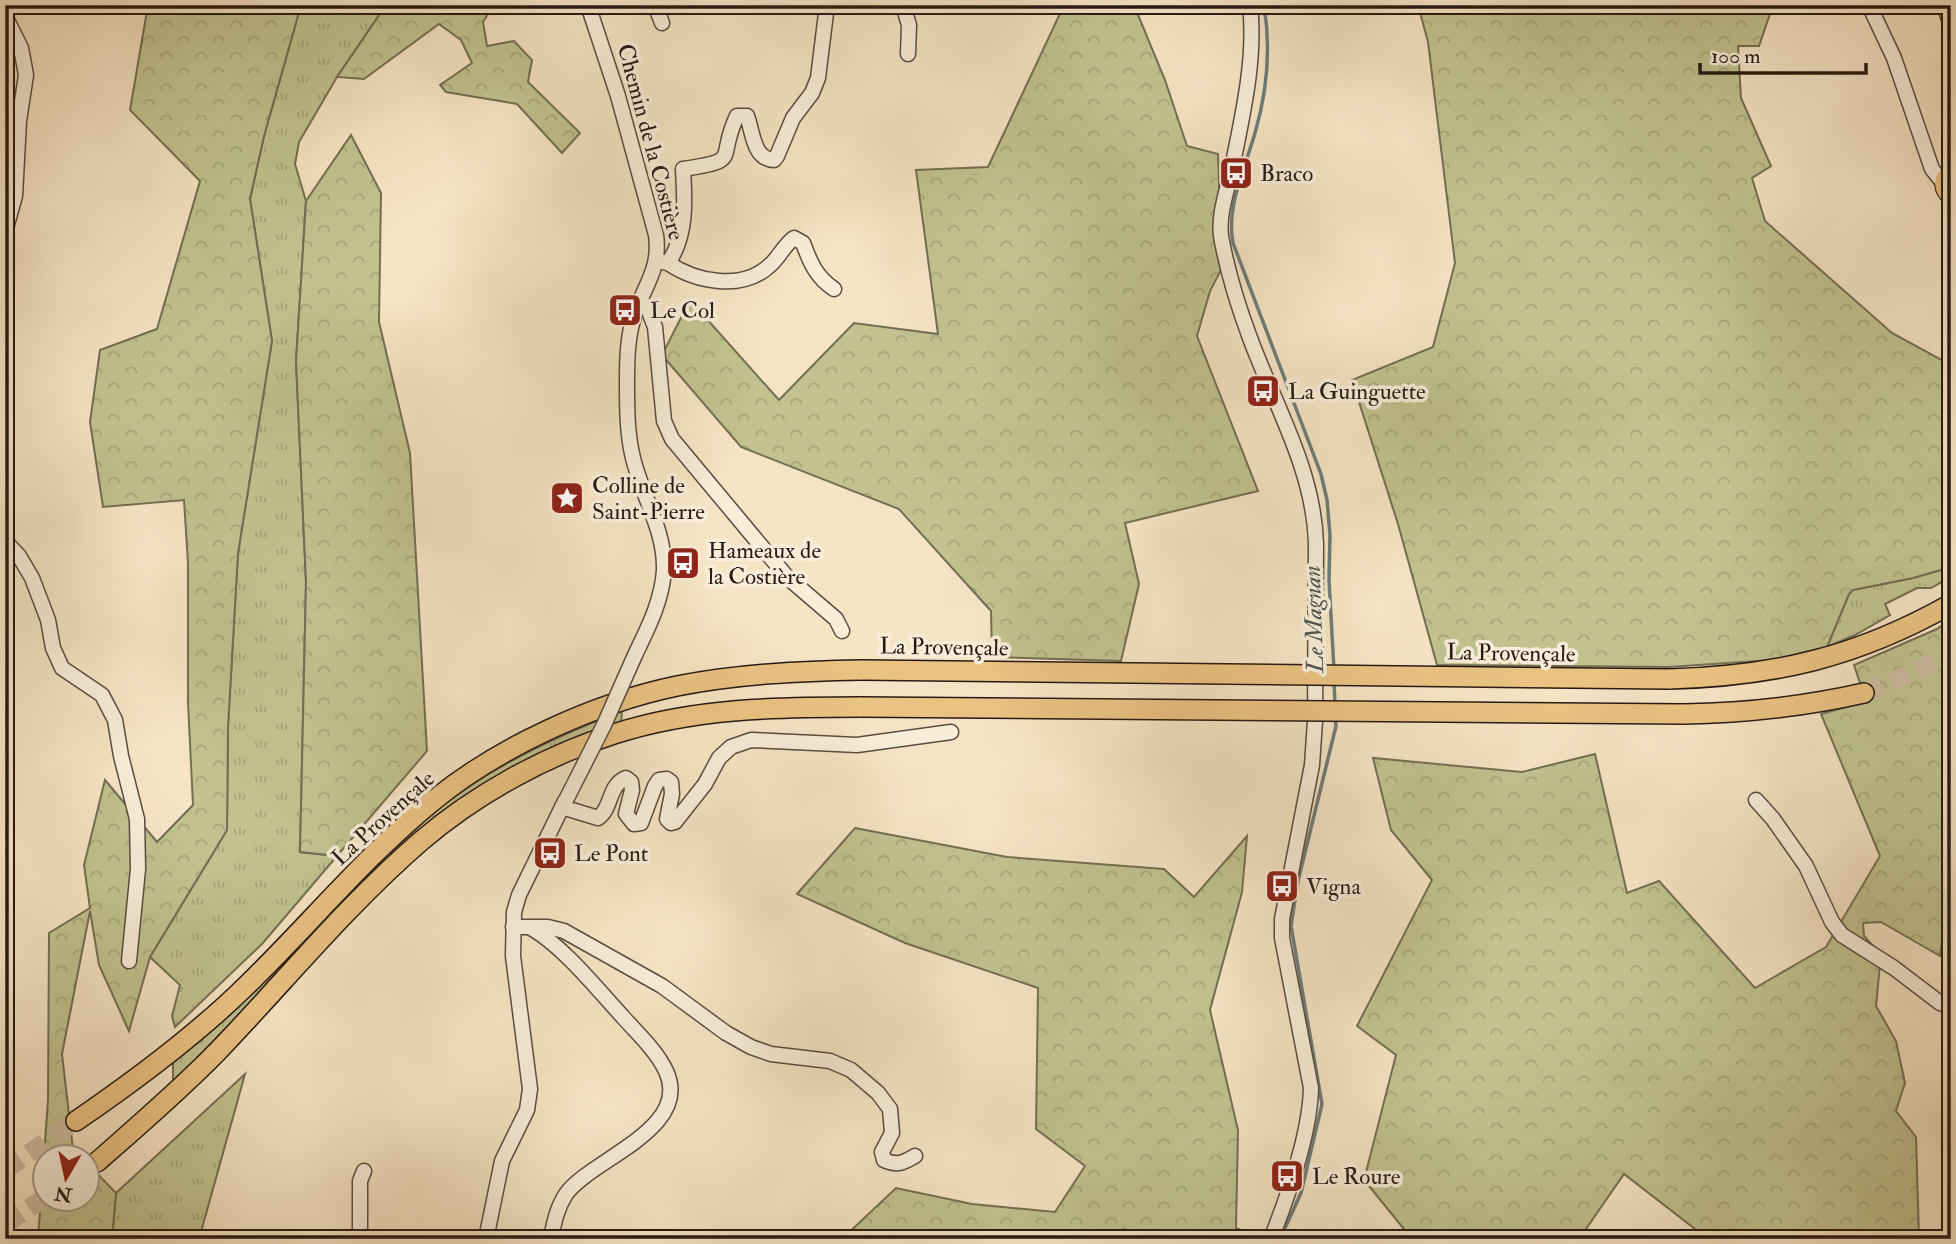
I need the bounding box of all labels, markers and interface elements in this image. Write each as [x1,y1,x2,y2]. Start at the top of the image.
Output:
scale bar [1700,32,1867,76]
street label: Chemin de la Costière [611,41,691,244]
text: 100 m [1711,43,1761,70]
bus stop icon: Braco [1217,154,1255,192]
place label: Braco [1260,159,1313,188]
bus stop icon: Le Col [606,291,644,329]
place label: Le Col [650,296,715,325]
bus stop icon: La Guinguette [1244,372,1282,410]
place label: La Guinguette [1288,377,1426,406]
place label: Colline de Saint-Pierre [592,471,705,526]
place icon: Colline de Saint-Pierre [548,479,586,517]
place label: Hameaux de la Costière [708,536,821,591]
bus stop icon: Hameaux de la Costière [664,544,702,582]
water label: Le Magnan [1297,565,1331,674]
street label: La Provençale [879,631,1009,663]
street label: La Provençale [1446,637,1576,669]
street label: La Provençale [325,764,441,872]
bus stop icon: Le Pont [531,834,569,872]
place label: Le Pont [574,839,648,868]
bus stop icon: Vigna [1263,867,1301,905]
place label: Vigna [1306,872,1361,901]
north arrow [32,1142,102,1212]
bus stop icon: Le Roure [1268,1157,1306,1195]
place label: Le Roure [1312,1162,1401,1191]
text: N [52,1180,75,1207]

